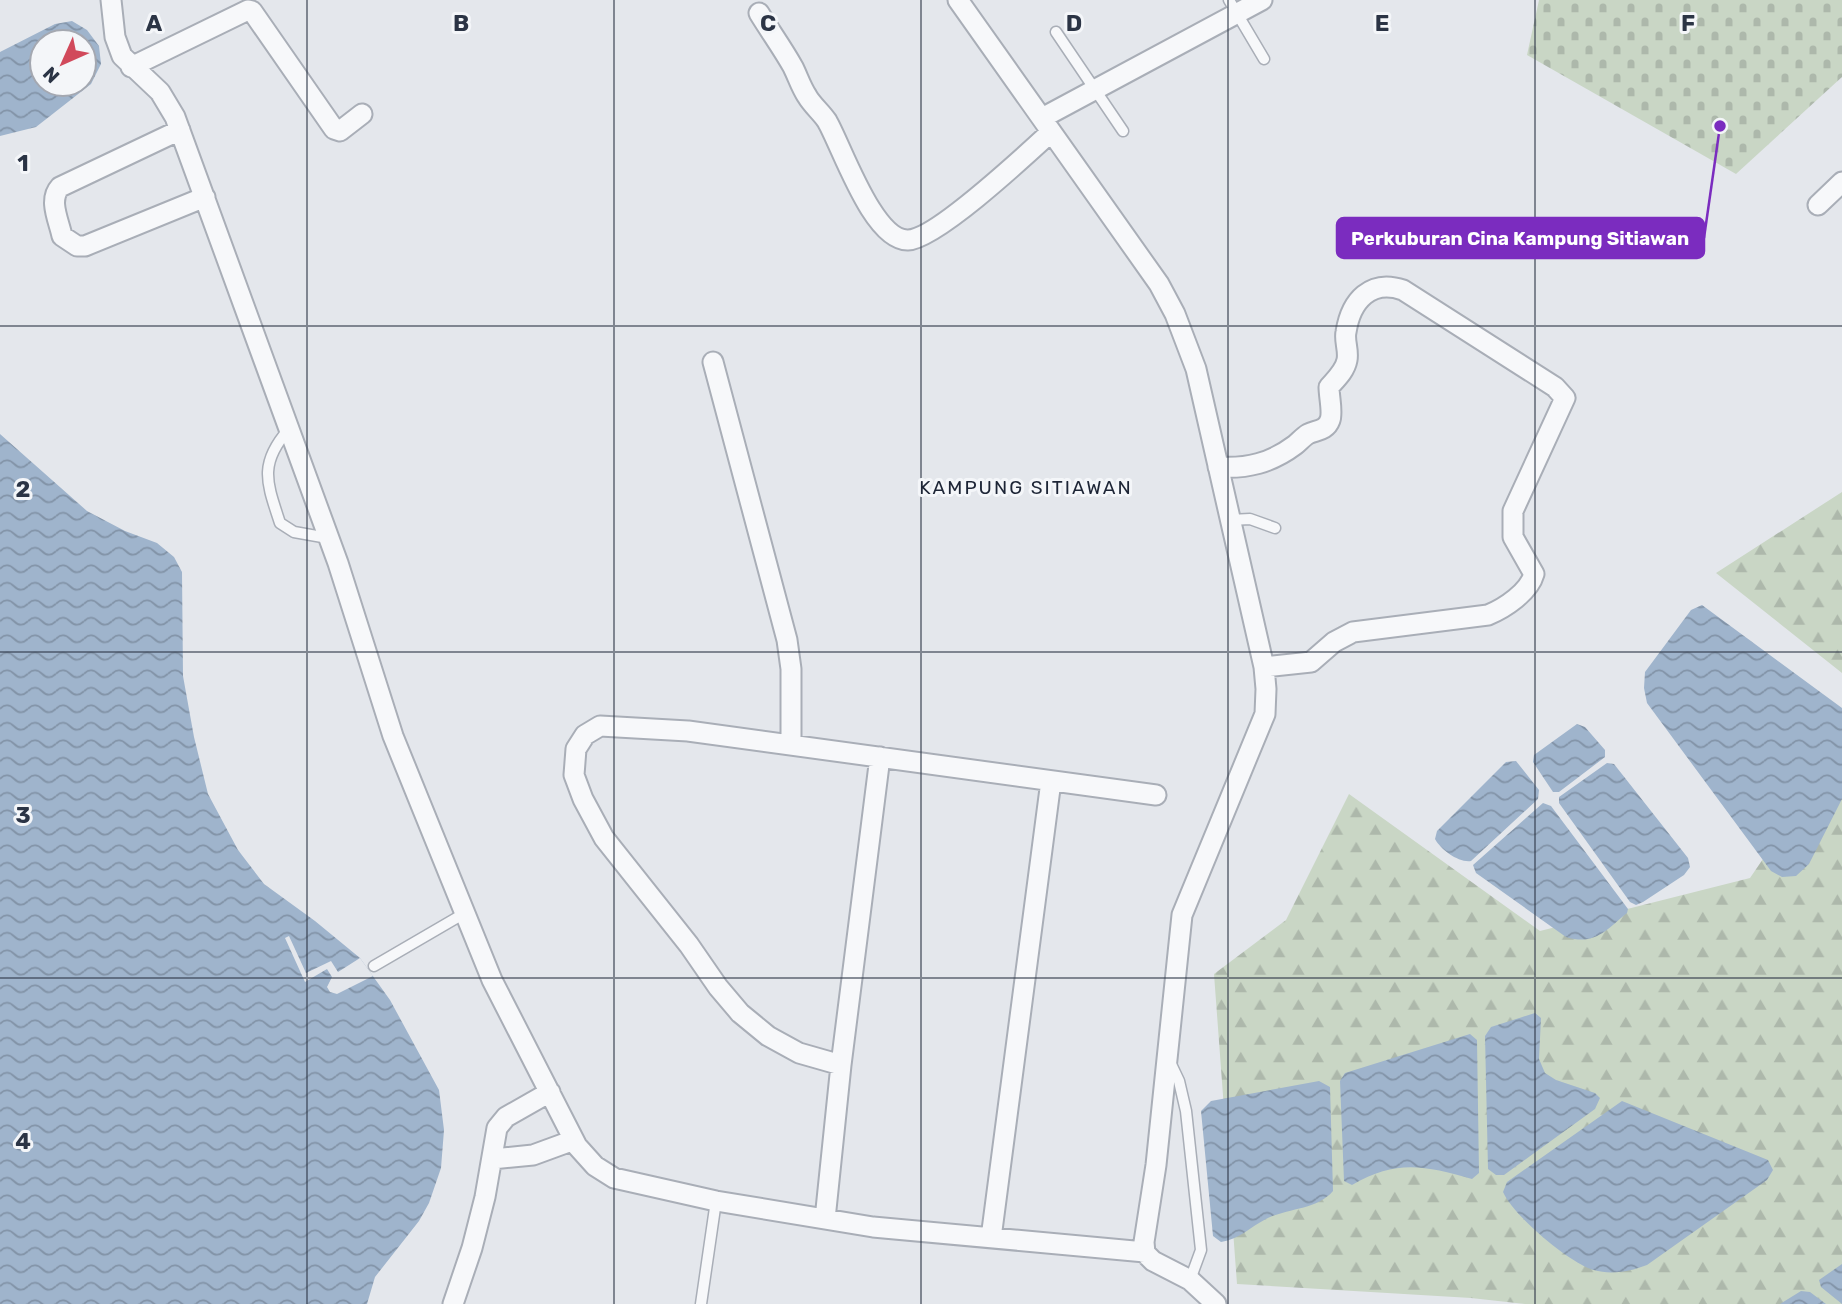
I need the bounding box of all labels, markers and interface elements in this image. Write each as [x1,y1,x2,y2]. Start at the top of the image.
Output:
text: A [146,9,163,37]
text: B [453,9,469,37]
text: C [760,9,776,37]
text: D [1066,9,1082,37]
text: E [1375,9,1389,37]
text: F [1681,9,1695,37]
north arrow [28,28,98,98]
text: N [38,62,64,88]
text: 1 [17,149,29,177]
callout: Perkuburan Cina Kampung Sitiawan [1337,218,1704,258]
text: Perkuburan Cina Kampung Sitiawan [1351,227,1689,250]
text: 2 [16,475,30,503]
district label: KAMPUNG SITIAWAN [919,476,1133,499]
text: 3 [15,801,31,829]
text: 4 [15,1127,31,1155]

